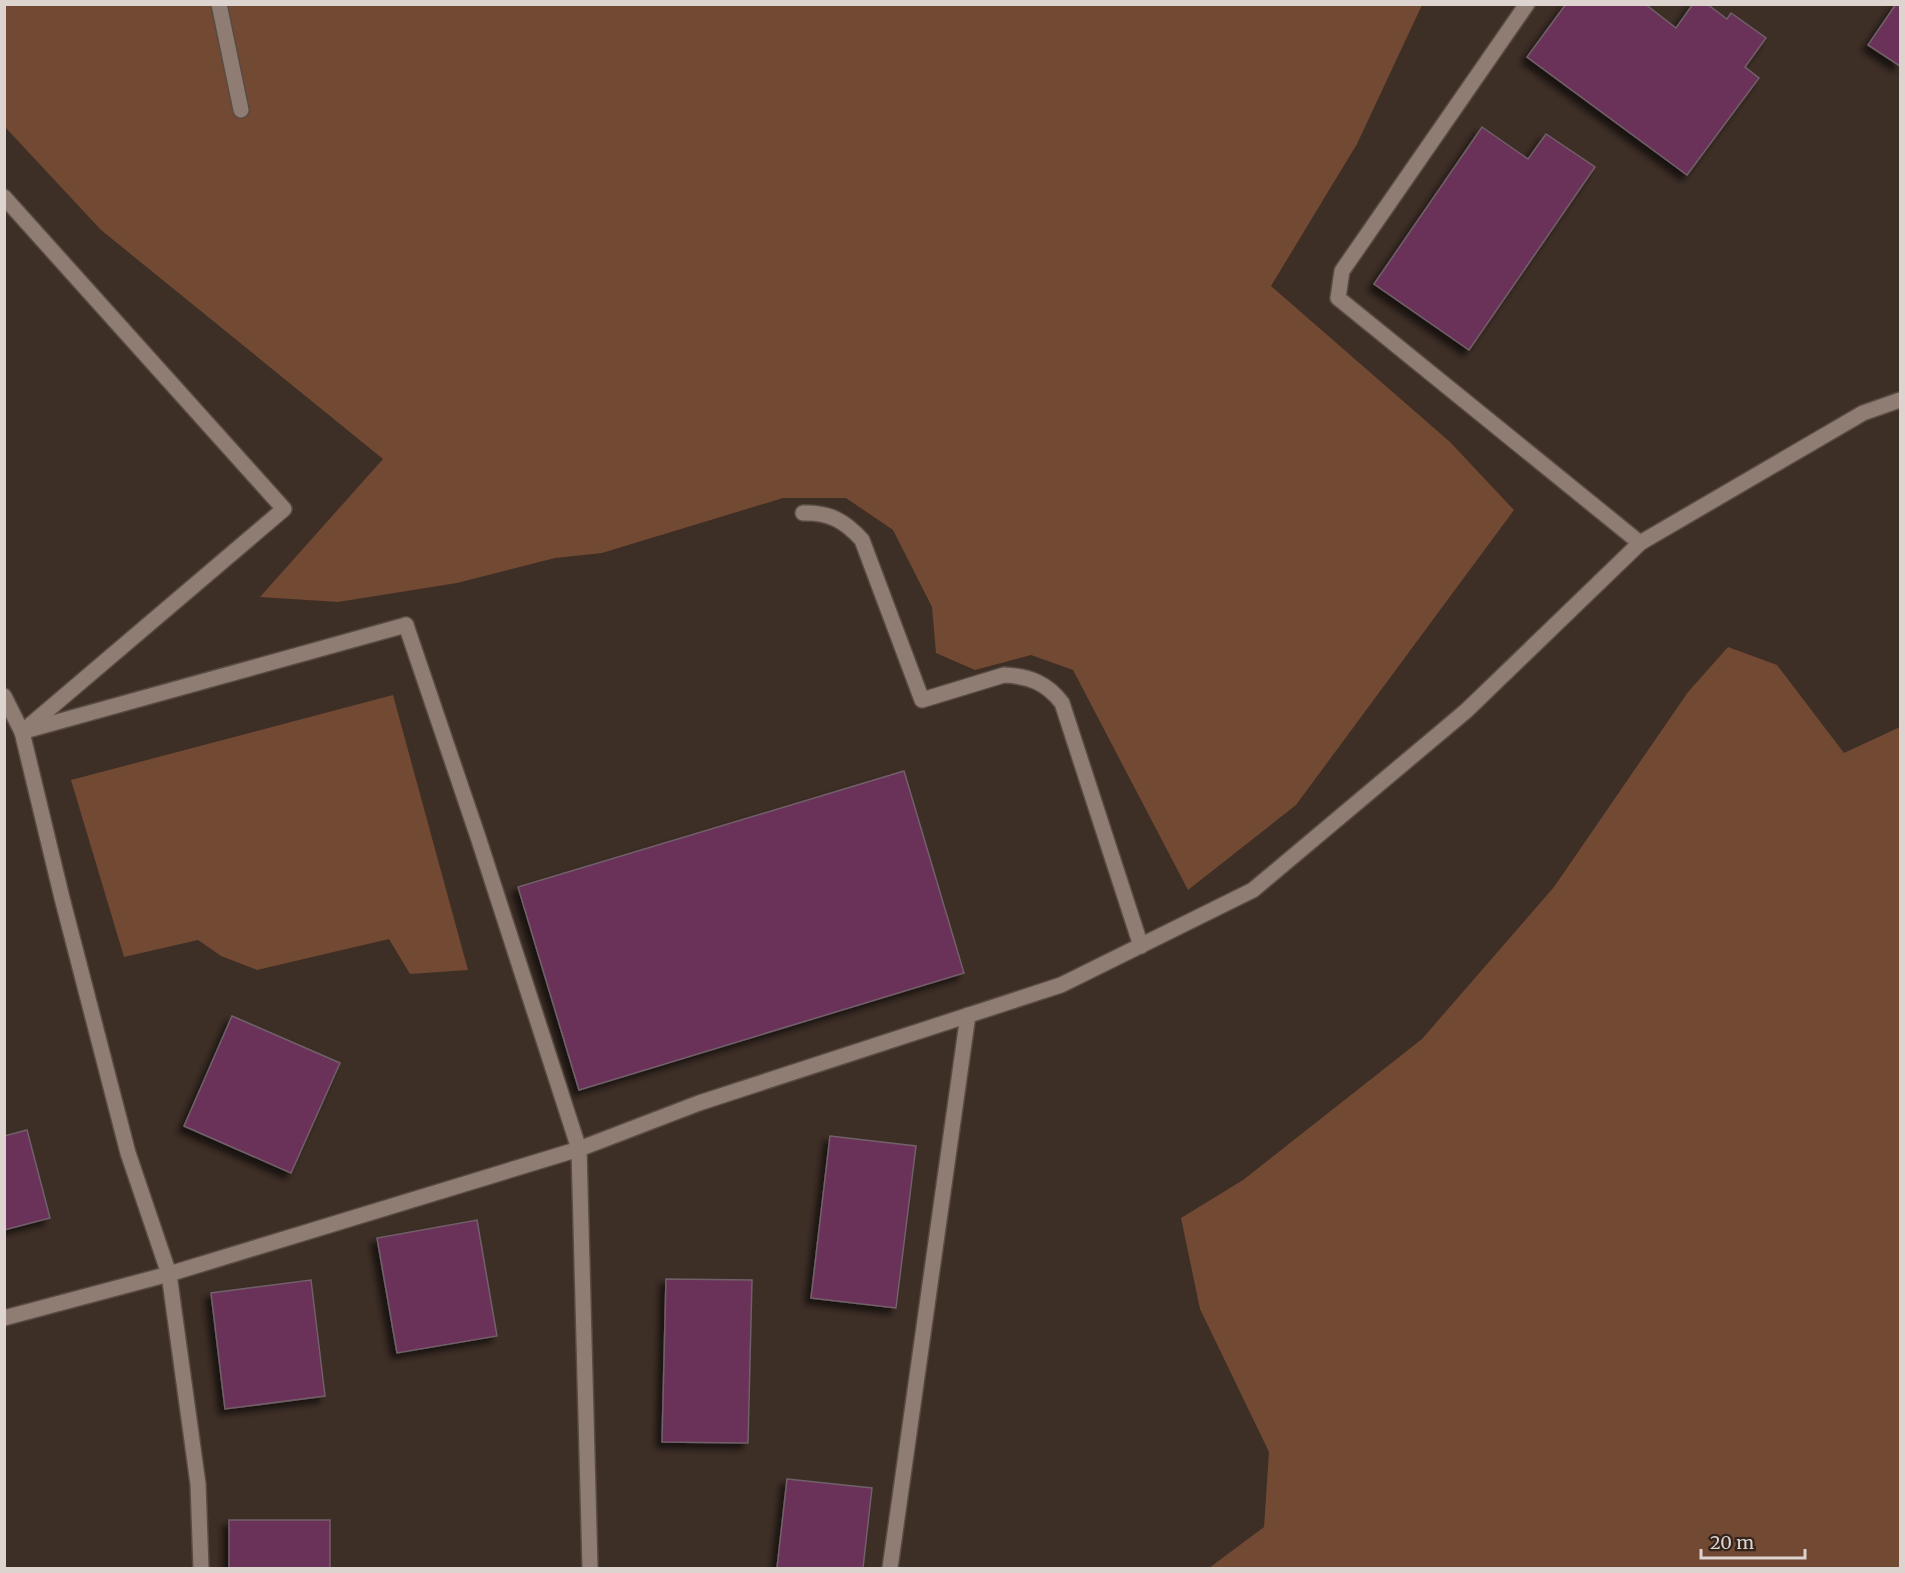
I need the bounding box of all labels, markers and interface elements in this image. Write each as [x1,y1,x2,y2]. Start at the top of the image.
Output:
scale bar [1701,1522,1804,1560]
text: 20 m [1710,1531,1754,1554]

